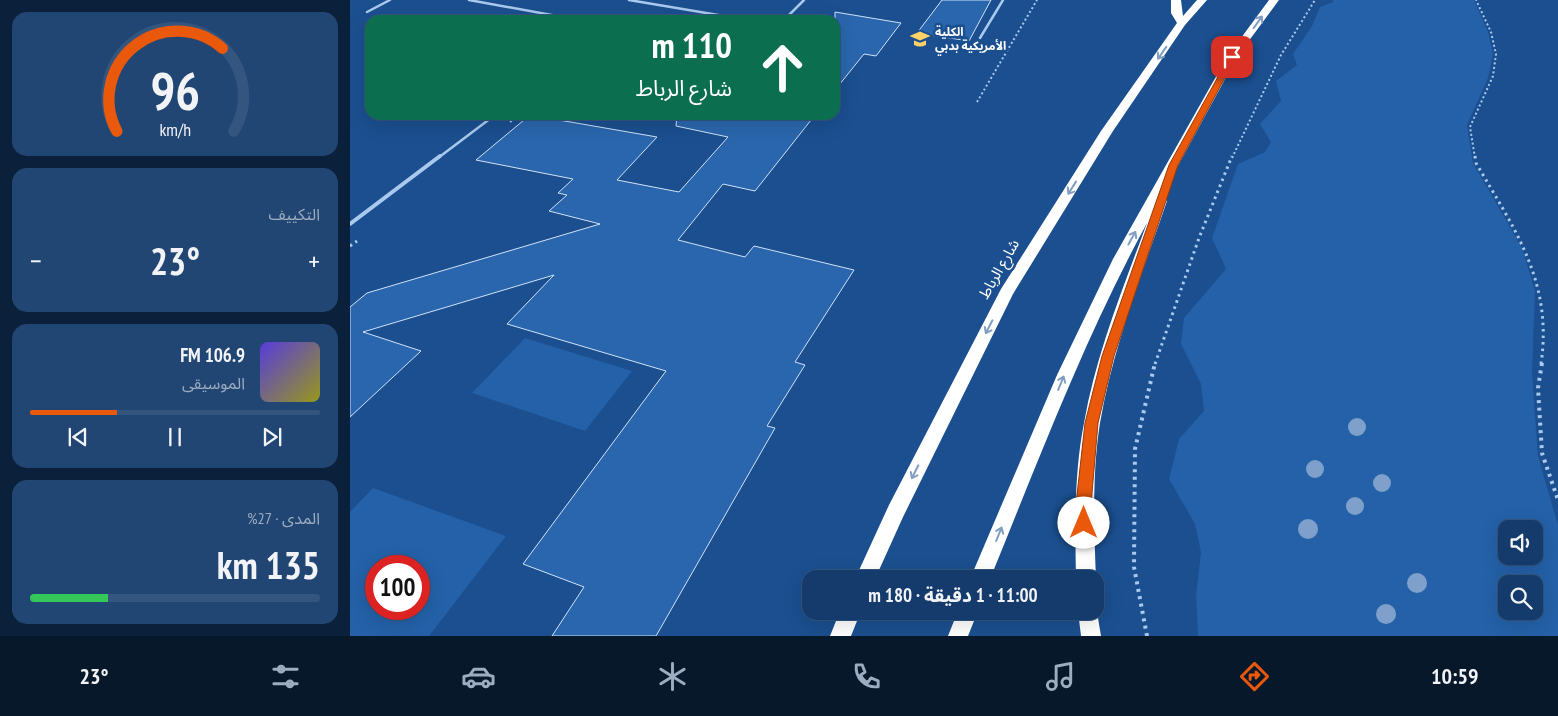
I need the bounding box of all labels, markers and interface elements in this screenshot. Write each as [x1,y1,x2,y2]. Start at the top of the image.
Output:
one-way arrow [1253,15,1263,29]
text: 110 m [651,22,732,68]
place label: الكلية الأمريكية بدبي [935,24,1006,56]
school or university icon: الكلية الأمريكية بدبي [909,28,931,50]
icon: ahead [750,35,815,100]
pin [1211,36,1253,78]
icon: arrive [1218,43,1246,71]
one-way arrow [1157,45,1167,59]
text: 96 [150,57,200,124]
text: شارع الرباط [636,74,732,102]
text: km/h [159,118,191,141]
one-way arrow [1066,180,1076,194]
text: التكييف [268,204,320,224]
one-way arrow [1128,231,1138,245]
street label: شارع الرباط [974,235,1026,303]
text: 23° [150,236,200,285]
text: − [30,242,42,279]
text: + [308,242,320,279]
one-way arrow [984,320,994,335]
text: 106.9 FM [180,343,245,367]
text: الموسيقى [182,373,245,393]
one-way arrow [1057,376,1066,392]
icon: previous [64,423,92,451]
icon: pause [161,423,189,451]
icon: next [258,423,286,451]
one-way arrow [910,465,920,480]
position arrow [1057,496,1109,548]
text: المدى · 27% [247,508,320,528]
map controls [1498,520,1543,620]
button: sound [1498,520,1543,565]
one-way arrow [995,527,1004,542]
text: 135 km [217,540,320,589]
speed limit sign: 100 [365,555,430,620]
button: search [1498,575,1543,620]
text: 11:00 · 1 دقيقة · 180 m [868,583,1038,607]
icon: filters [268,659,303,694]
icon: car [461,659,496,694]
icon: climate [655,659,690,694]
icon: phone [849,659,884,694]
icon: music [1043,659,1078,694]
icon: directions [1237,659,1272,694]
text: 23° [80,662,109,690]
text: 10:59 [1431,662,1479,690]

